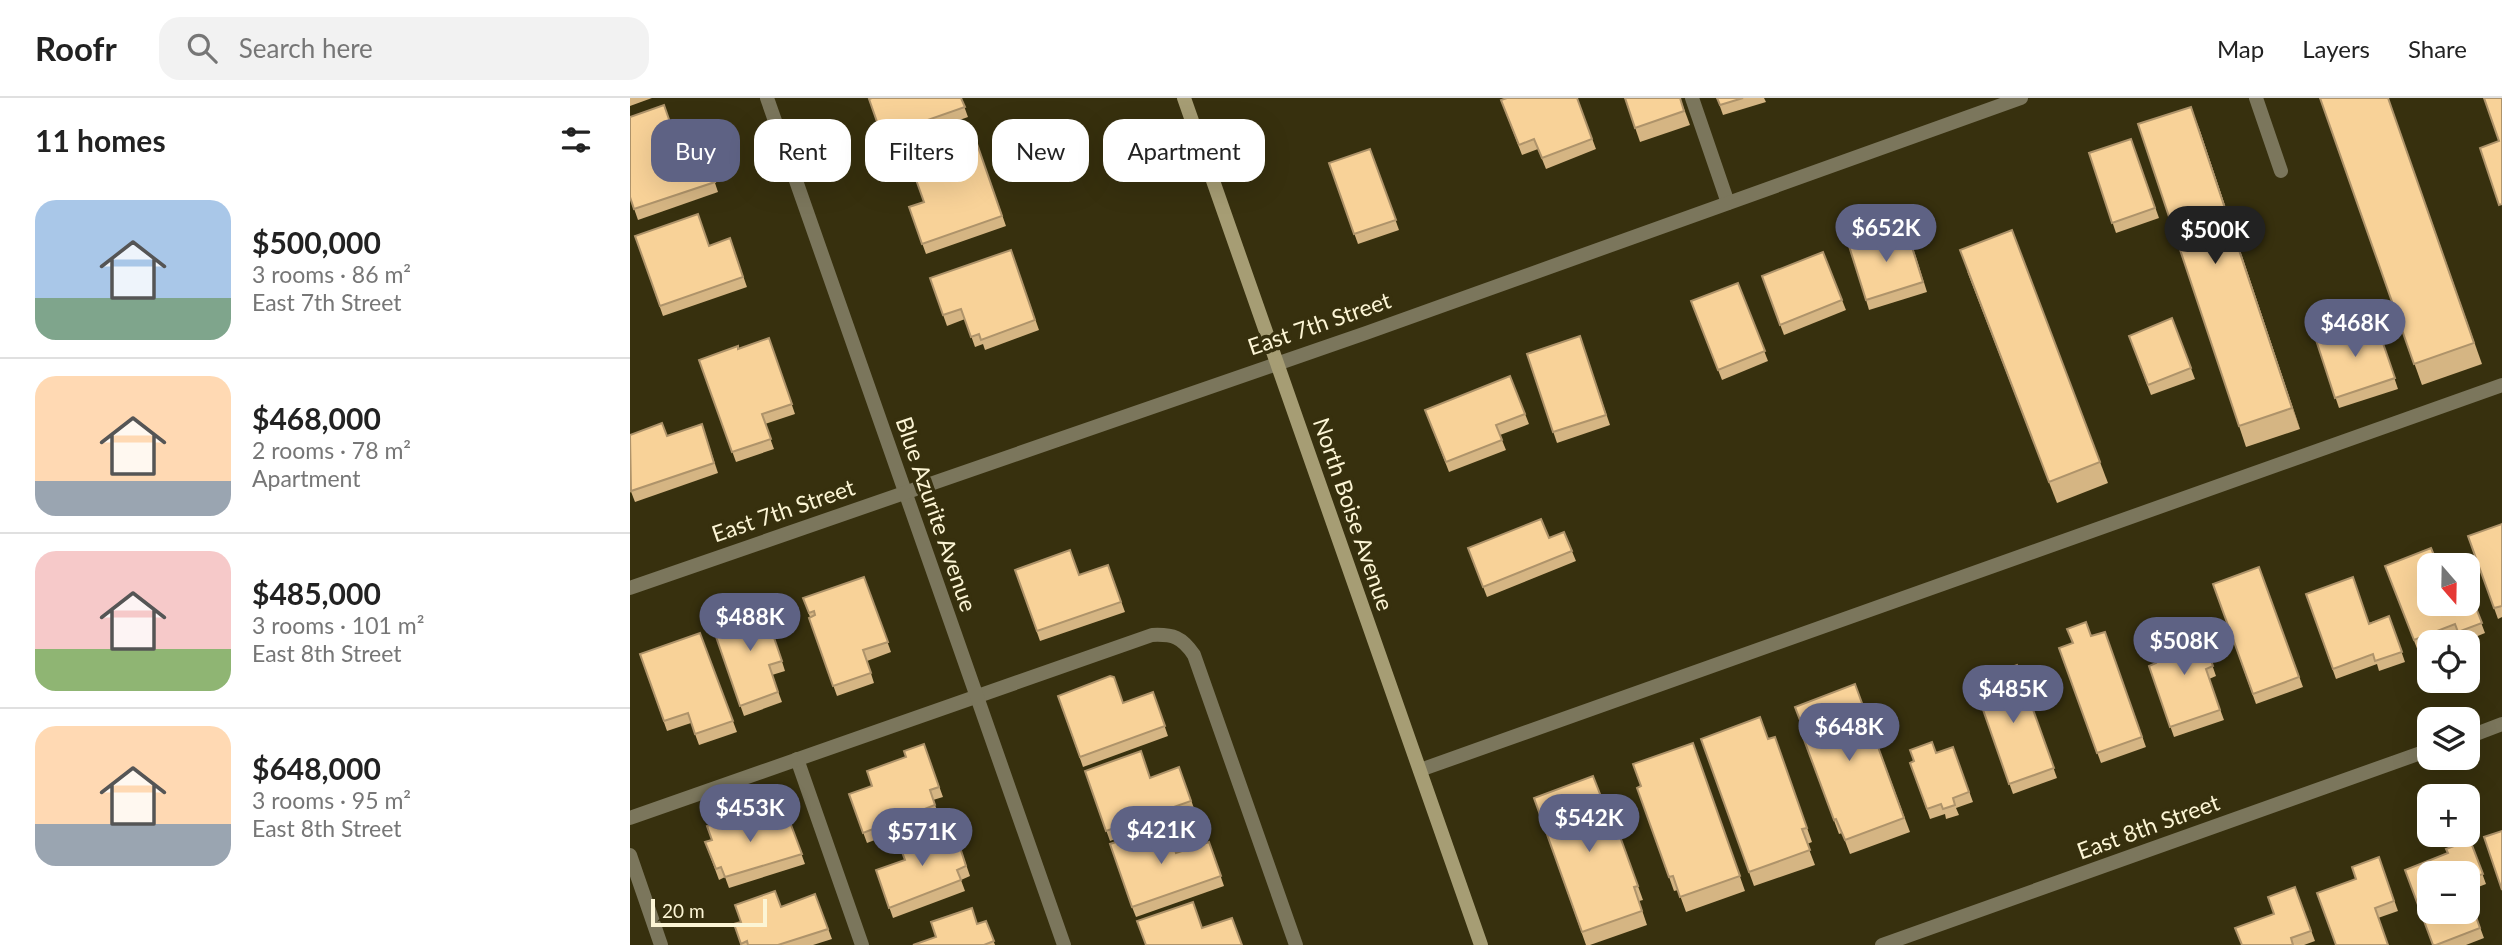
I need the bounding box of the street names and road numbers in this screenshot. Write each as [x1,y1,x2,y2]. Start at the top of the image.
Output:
street label: East 7th Street [1244,285,1395,361]
street label: Blue Azurite Avenue [890,413,984,615]
street label: North Boise Avenue [1308,414,1400,614]
street label: East 7th Street [708,472,859,548]
street label: East 8th Street [2073,787,2224,865]

